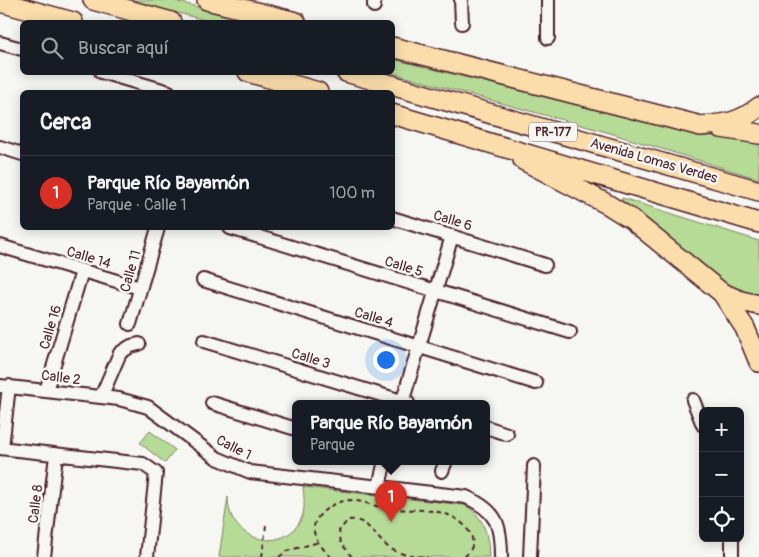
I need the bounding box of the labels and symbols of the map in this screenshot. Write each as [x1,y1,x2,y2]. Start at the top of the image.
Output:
road number: PR-177 [529,122,577,142]
street label: Avenida Lomas Verdes [588,134,720,187]
street label: Calle 6 [431,207,474,234]
street label: Calle 14 [65,243,113,272]
street label: Calle 11 [116,248,145,294]
street label: Calle 5 [383,253,425,280]
street label: Calle 16 [36,303,65,351]
street label: Calle 4 [352,304,395,331]
street label: Calle 3 [289,345,332,372]
your location [373,347,399,373]
street label: Calle 2 [40,367,82,388]
street label: Calle 1 [213,431,254,463]
pin: 1 [375,481,407,522]
street label: Calle 8 [25,484,46,524]

